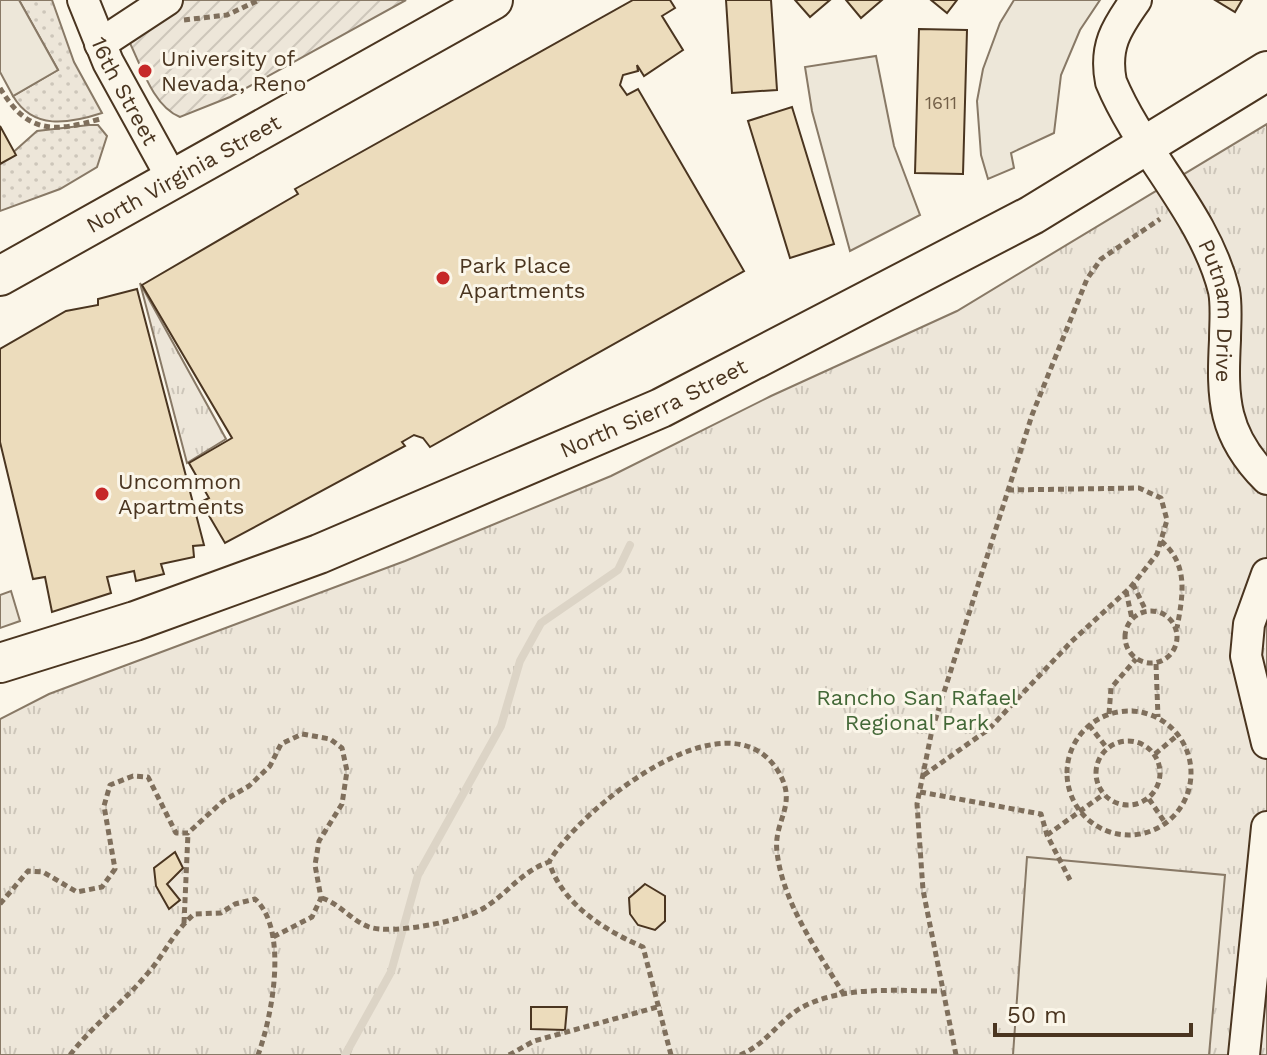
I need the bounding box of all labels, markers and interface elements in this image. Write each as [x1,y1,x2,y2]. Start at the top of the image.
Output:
street label: 16th Street [87,33,164,149]
place label: University of Nevada, Reno [161,46,306,96]
marker: University of Nevada, Reno [136,62,154,80]
house number: 1611 [925,92,957,113]
street label: North Virginia Street [82,109,285,238]
street label: Putnam Drive [1194,235,1238,383]
place label: Park Place Apartments [459,253,585,303]
marker: Park Place Apartments [434,269,452,287]
street label: North Sierra Street [556,353,751,462]
place label: Uncommon Apartments [118,469,244,519]
marker: Uncommon Apartments [93,485,111,503]
park label: Rancho San Rafael Regional Park [816,685,1018,735]
scale bar [995,987,1191,1037]
text: 50 m [1007,1001,1067,1029]

